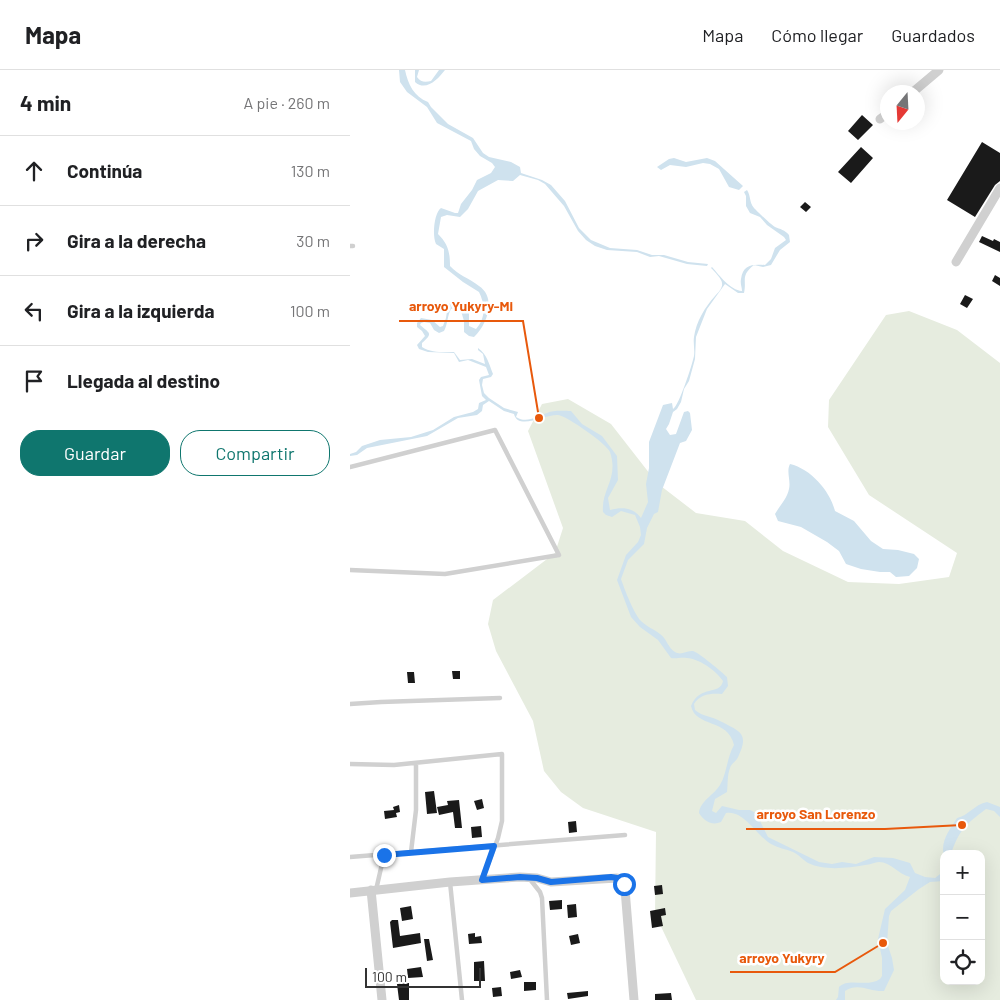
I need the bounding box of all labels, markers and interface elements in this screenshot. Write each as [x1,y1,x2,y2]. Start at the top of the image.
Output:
text: Mapa [25,20,81,49]
text: Mapa [702,24,743,46]
text: Cómo llegar [771,24,863,46]
text: Guardados [891,24,975,46]
north arrow [880,85,925,130]
text: 4 min [20,90,71,115]
text: A pie · 260 m [244,93,330,112]
icon: ahead [20,157,48,185]
text: Continúa [67,159,142,182]
text: 130 m [291,161,330,180]
icon: right [20,227,48,255]
text: Gira a la derecha [67,229,206,252]
text: 30 m [296,231,330,250]
callout: arroyo Yukyry-Mi [399,292,523,321]
icon: left [20,297,48,325]
text: arroyo Yukyry-Mi [409,297,513,314]
text: Gira a la izquierda [67,299,215,322]
text: 100 m [290,301,330,320]
icon: arrive [20,367,48,395]
text: Llegada al destino [67,369,220,392]
button: Guardar [20,430,170,476]
button: Compartir [180,430,330,476]
callout: arroyo San Lorenzo [746,800,885,829]
text: arroyo San Lorenzo [756,805,876,822]
route end [373,844,396,867]
map controls [940,850,985,985]
button: + [940,850,985,895]
route start [613,873,636,896]
button: − [940,895,985,940]
button: locate [940,940,985,985]
callout: arroyo Yukyry [730,943,835,972]
text: arroyo Yukyry [739,949,825,966]
scale bar [365,965,481,988]
text: 100 m [372,968,407,985]

